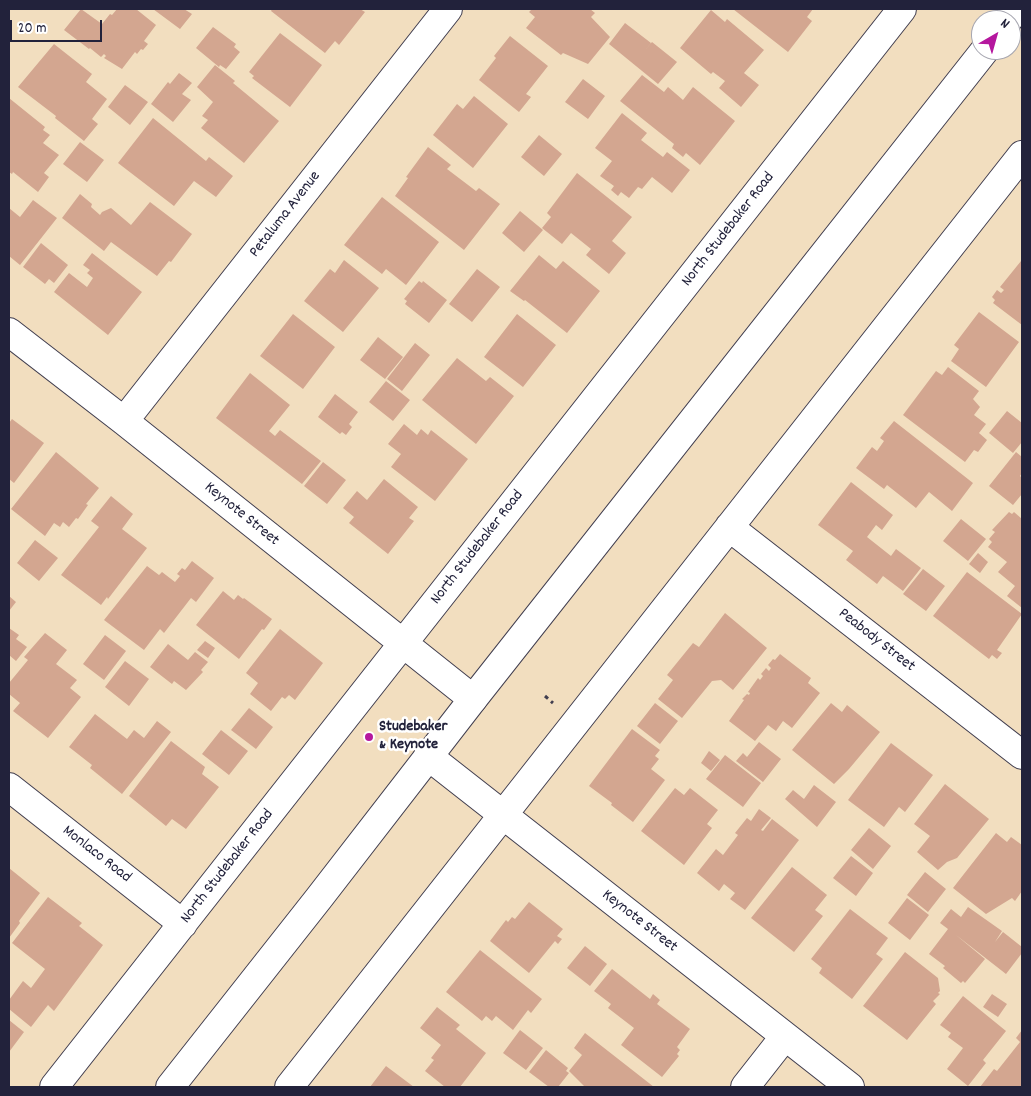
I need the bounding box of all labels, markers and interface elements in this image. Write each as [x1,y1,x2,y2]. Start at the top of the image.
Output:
scale bar [12,10,105,42]
north arrow [971,10,1021,60]
text: N [996,14,1013,34]
text: 20 m [18,18,46,40]
street label: Petaluma Avenue [246,168,326,262]
street label: North Studebaker Road [678,169,780,291]
street label: Keynote Street [200,479,282,551]
street label: North Studebaker Road [427,487,529,609]
street label: Peabody Street [834,605,918,677]
place label: Studebaker & Keynote [379,718,447,756]
marker: Studebaker & Keynote [363,731,375,743]
street label: North Studebaker Road [177,806,279,928]
street label: Monlaco Road [58,822,134,888]
street label: Keynote Street [597,886,681,958]

